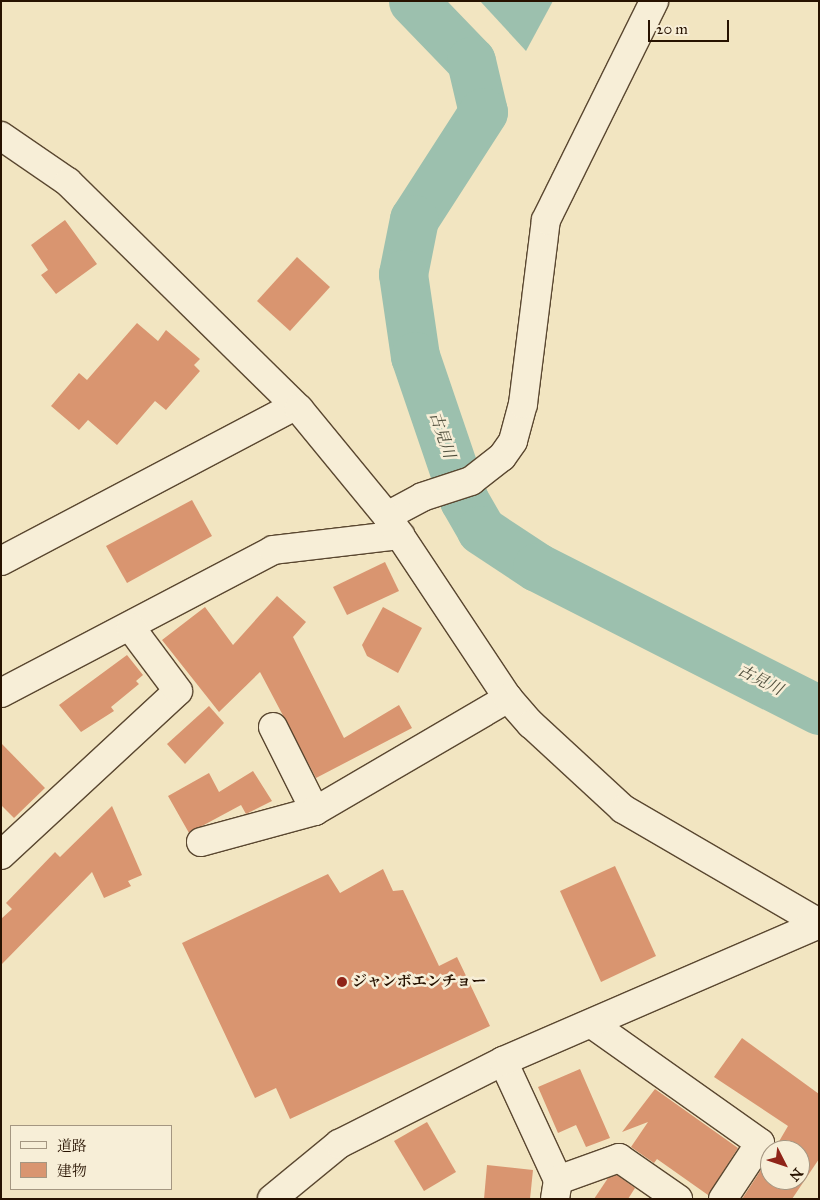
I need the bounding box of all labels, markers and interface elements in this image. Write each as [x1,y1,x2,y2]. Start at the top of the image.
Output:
scale bar [650,10,731,42]
text: 20 m [656,20,688,38]
water label: 古見川 [425,409,459,461]
water label: 古見川 [734,661,786,699]
place label: ジャンボエンチョー [352,973,487,991]
marker: ジャンボエンチョー [336,976,348,988]
legend [10,1125,172,1190]
text: 道路 [57,1137,87,1155]
north arrow [760,1140,810,1190]
text: 建物 [57,1162,87,1180]
text: N [786,1164,806,1185]

